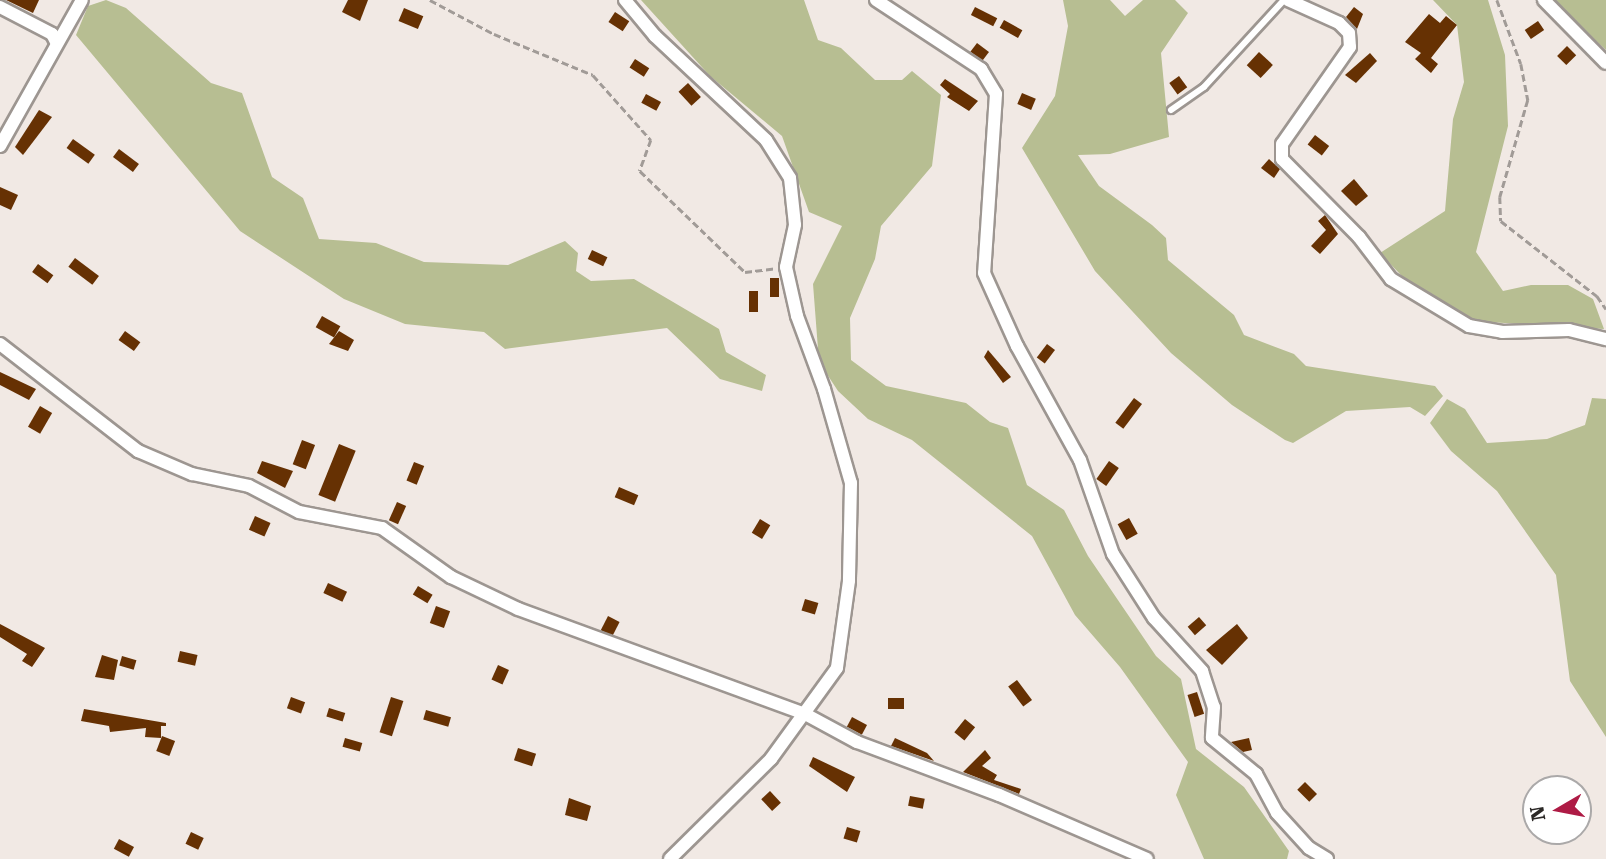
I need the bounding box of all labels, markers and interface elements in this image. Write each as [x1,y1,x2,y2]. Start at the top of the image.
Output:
north arrow [1522,775,1592,845]
text: N [1525,804,1550,823]

